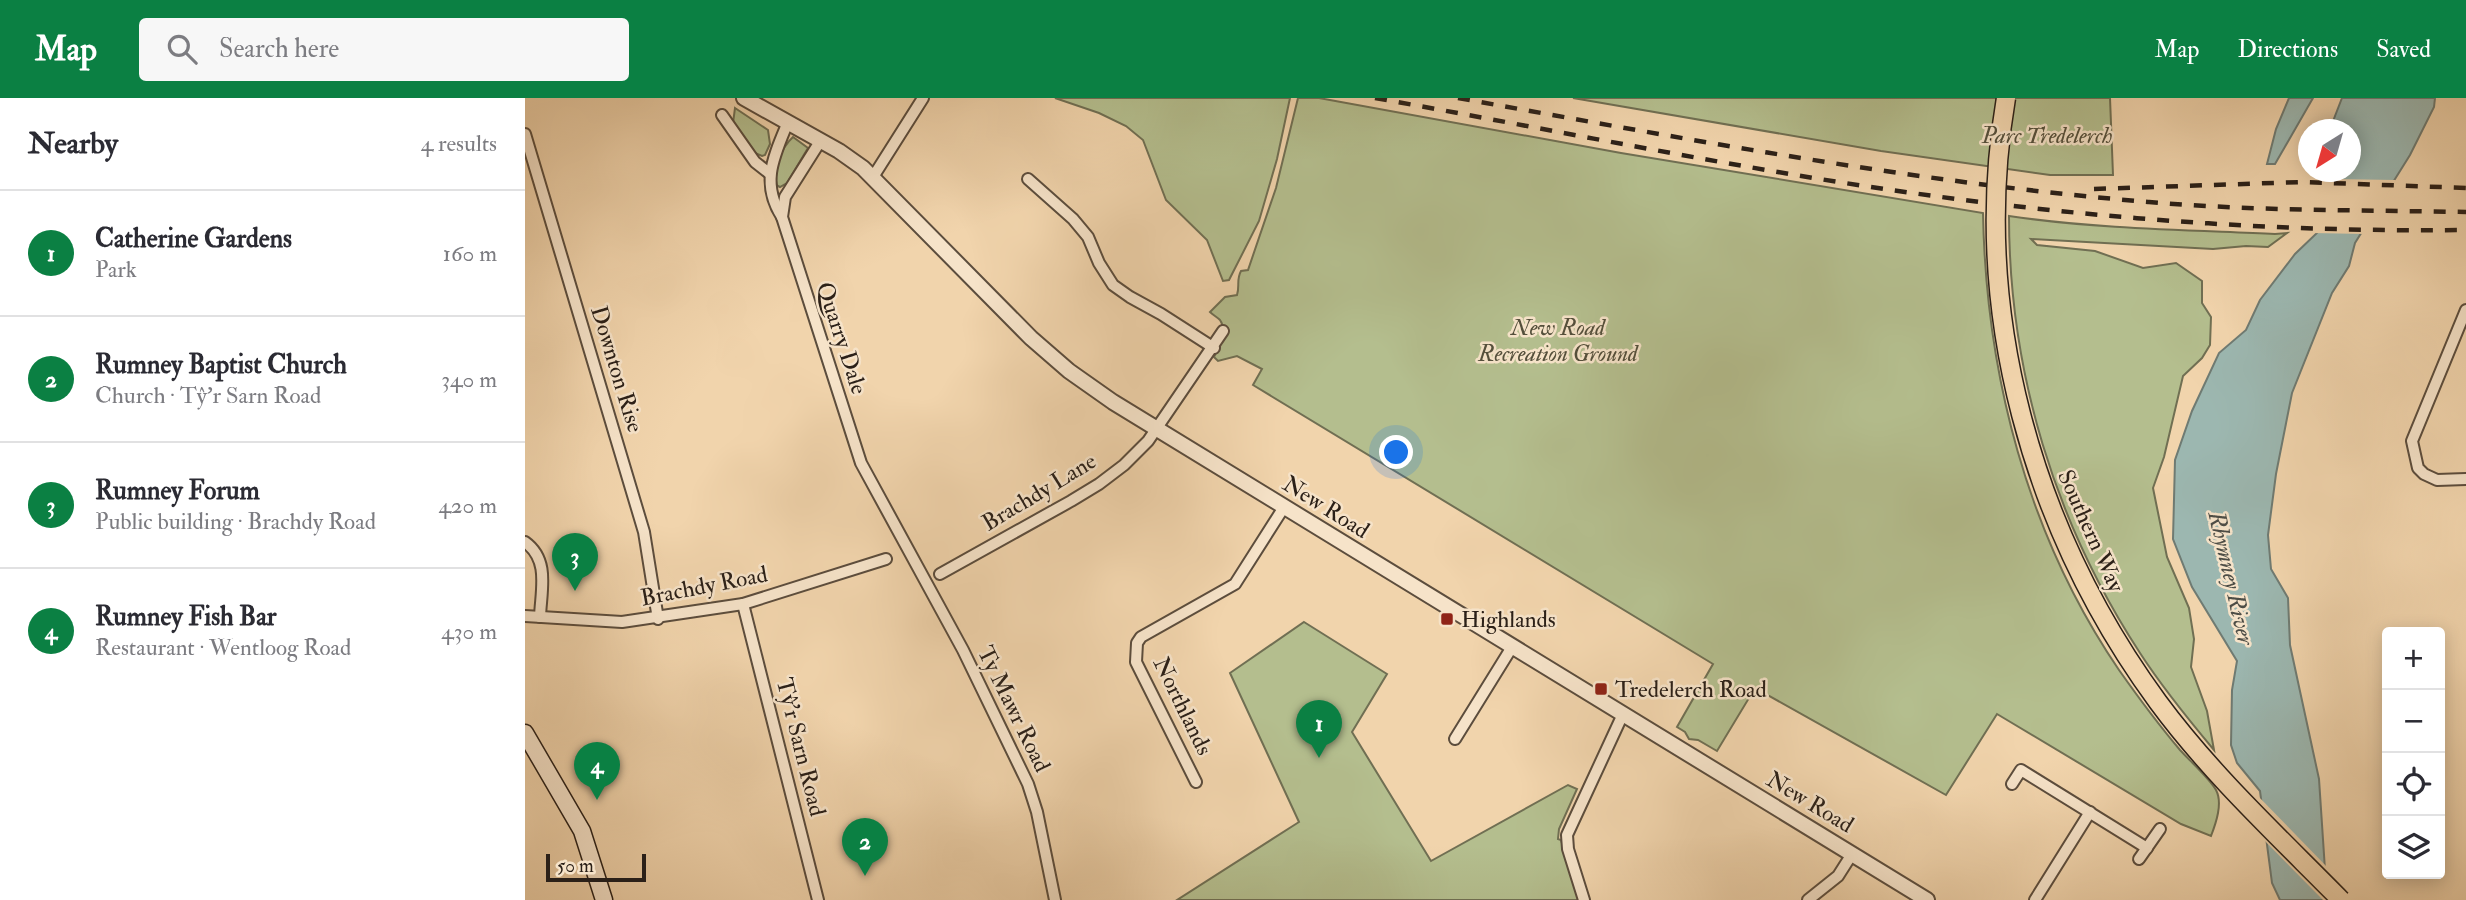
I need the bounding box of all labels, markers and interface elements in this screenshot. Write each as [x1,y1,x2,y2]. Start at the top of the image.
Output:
search box [139,18,629,81]
text: Map [35,29,97,70]
icon: search [163,30,201,68]
text: Search here [219,33,339,65]
text: Map [2154,34,2199,65]
text: Directions [2237,34,2338,65]
text: Saved [2376,34,2431,65]
north arrow [2298,119,2361,182]
park label: Parc Tredelerch [1980,121,2113,150]
text: Nearby [28,125,118,162]
text: 4 results [421,129,497,158]
text: Catherine Gardens [95,223,292,255]
text: 1 [47,239,55,268]
text: 160 m [443,239,497,268]
text: Park [95,255,137,284]
street label: Quarry Dale [810,278,874,398]
street label: Downton Rise [584,302,650,436]
park label: New Road Recreation Ground [1477,313,1639,368]
text: Rumney Baptist Church [95,349,347,381]
text: 2 [45,365,57,394]
text: 340 m [441,365,497,394]
text: Church · Tŷ'r Sarn Road [95,381,321,410]
your location [1379,435,1413,469]
street label: Brachdy Lane [977,446,1102,537]
street label: Southern Way [2051,465,2131,597]
street label: New Road [1277,469,1375,545]
text: Rumney Forum [95,475,260,507]
text: 3 [47,491,55,520]
text: 420 m [438,491,497,520]
text: Public building · Brachdy Road [95,507,376,536]
water label: Rhymney River [2200,507,2262,649]
pin: 3 [552,533,598,591]
street label: Brachdy Road [638,559,770,613]
text: Rumney Fish Bar [95,601,277,633]
place label: Highlands [1461,605,1556,634]
marker: Highlands [1439,611,1455,627]
text: 4 [45,617,57,646]
text: 430 m [441,617,497,646]
map controls [2382,627,2445,879]
button: + [2382,627,2445,690]
text: Restaurant · Wentloog Road [95,633,351,662]
street label: Ty Mawr Road [971,641,1057,777]
street label: Northlands [1147,652,1219,760]
street label: Tŷ'r Sarn Road [770,675,832,819]
place label: Tredelerch Road [1615,675,1767,704]
marker: Tredelerch Road [1593,681,1609,697]
button: − [2382,690,2445,753]
pin: 1 [1296,700,1342,758]
pin: 4 [574,742,620,800]
button: locate [2382,753,2445,816]
street label: New Road [1761,765,1859,839]
button: layers [2382,816,2445,879]
pin: 2 [842,818,888,876]
scale bar [546,851,646,883]
text: 50 m [557,854,594,878]

